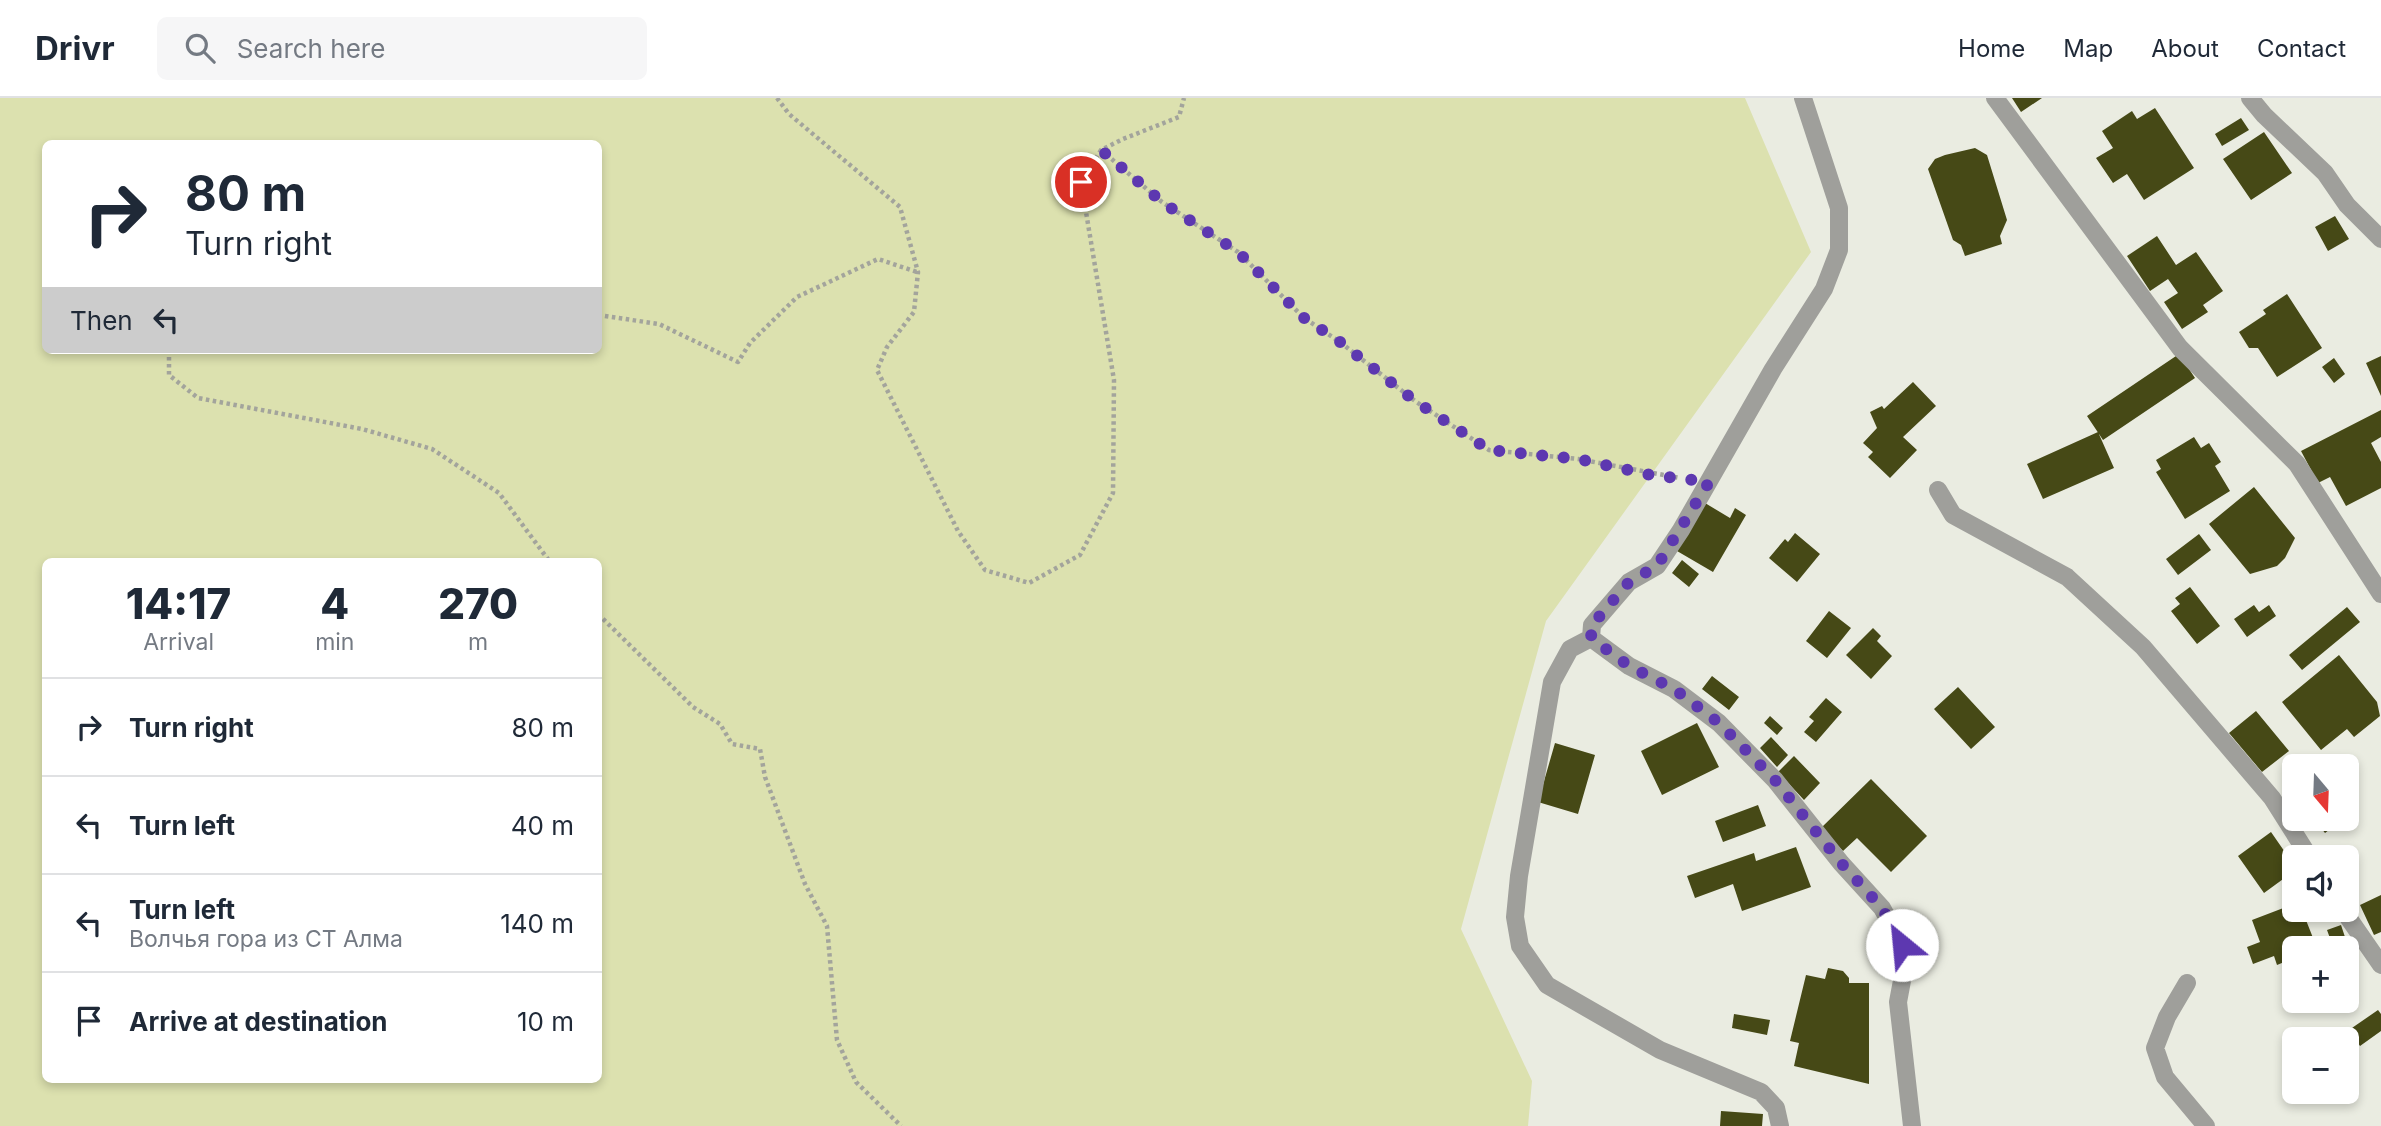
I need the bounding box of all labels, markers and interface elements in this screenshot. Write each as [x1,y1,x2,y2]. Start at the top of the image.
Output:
search box [157,17,647,80]
text: Drivr [35,28,115,68]
icon: search [181,29,219,67]
text: Search here [237,33,385,64]
text: Home [1958,34,2025,63]
text: Map [2063,34,2113,63]
text: About [2151,34,2219,63]
text: Contact [2257,34,2346,63]
pin [1051,152,1111,212]
icon: arrive [1062,163,1100,201]
text: 80 m [185,164,306,223]
icon: right [70,168,161,259]
text: Turn right [185,224,332,263]
icon: left [147,301,185,339]
text: Then [70,305,133,336]
text: 14:17 [126,578,231,629]
text: 4 [320,578,349,629]
text: 270 [438,578,518,629]
text: Arrival [143,628,214,656]
text: min [315,628,354,656]
text: m [468,628,488,656]
icon: right [70,708,108,746]
text: Turn right [129,712,254,743]
text: 80 m [511,712,574,743]
north arrow [2282,754,2359,831]
map controls [2282,754,2359,1104]
icon: left [70,806,108,844]
text: Turn left [129,810,235,841]
text: 40 m [511,810,574,841]
button: sound [2282,845,2359,922]
text: Turn left [129,894,235,925]
icon: left [70,904,108,942]
text: 140 m [500,908,574,939]
position arrow [1865,908,1939,982]
text: Волчья гора из СТ Алма [129,925,403,953]
button: + [2282,936,2359,1013]
icon: arrive [70,1002,108,1040]
text: Arrive at destination [129,1006,388,1037]
text: 10 m [517,1006,574,1037]
button: − [2282,1027,2359,1104]

